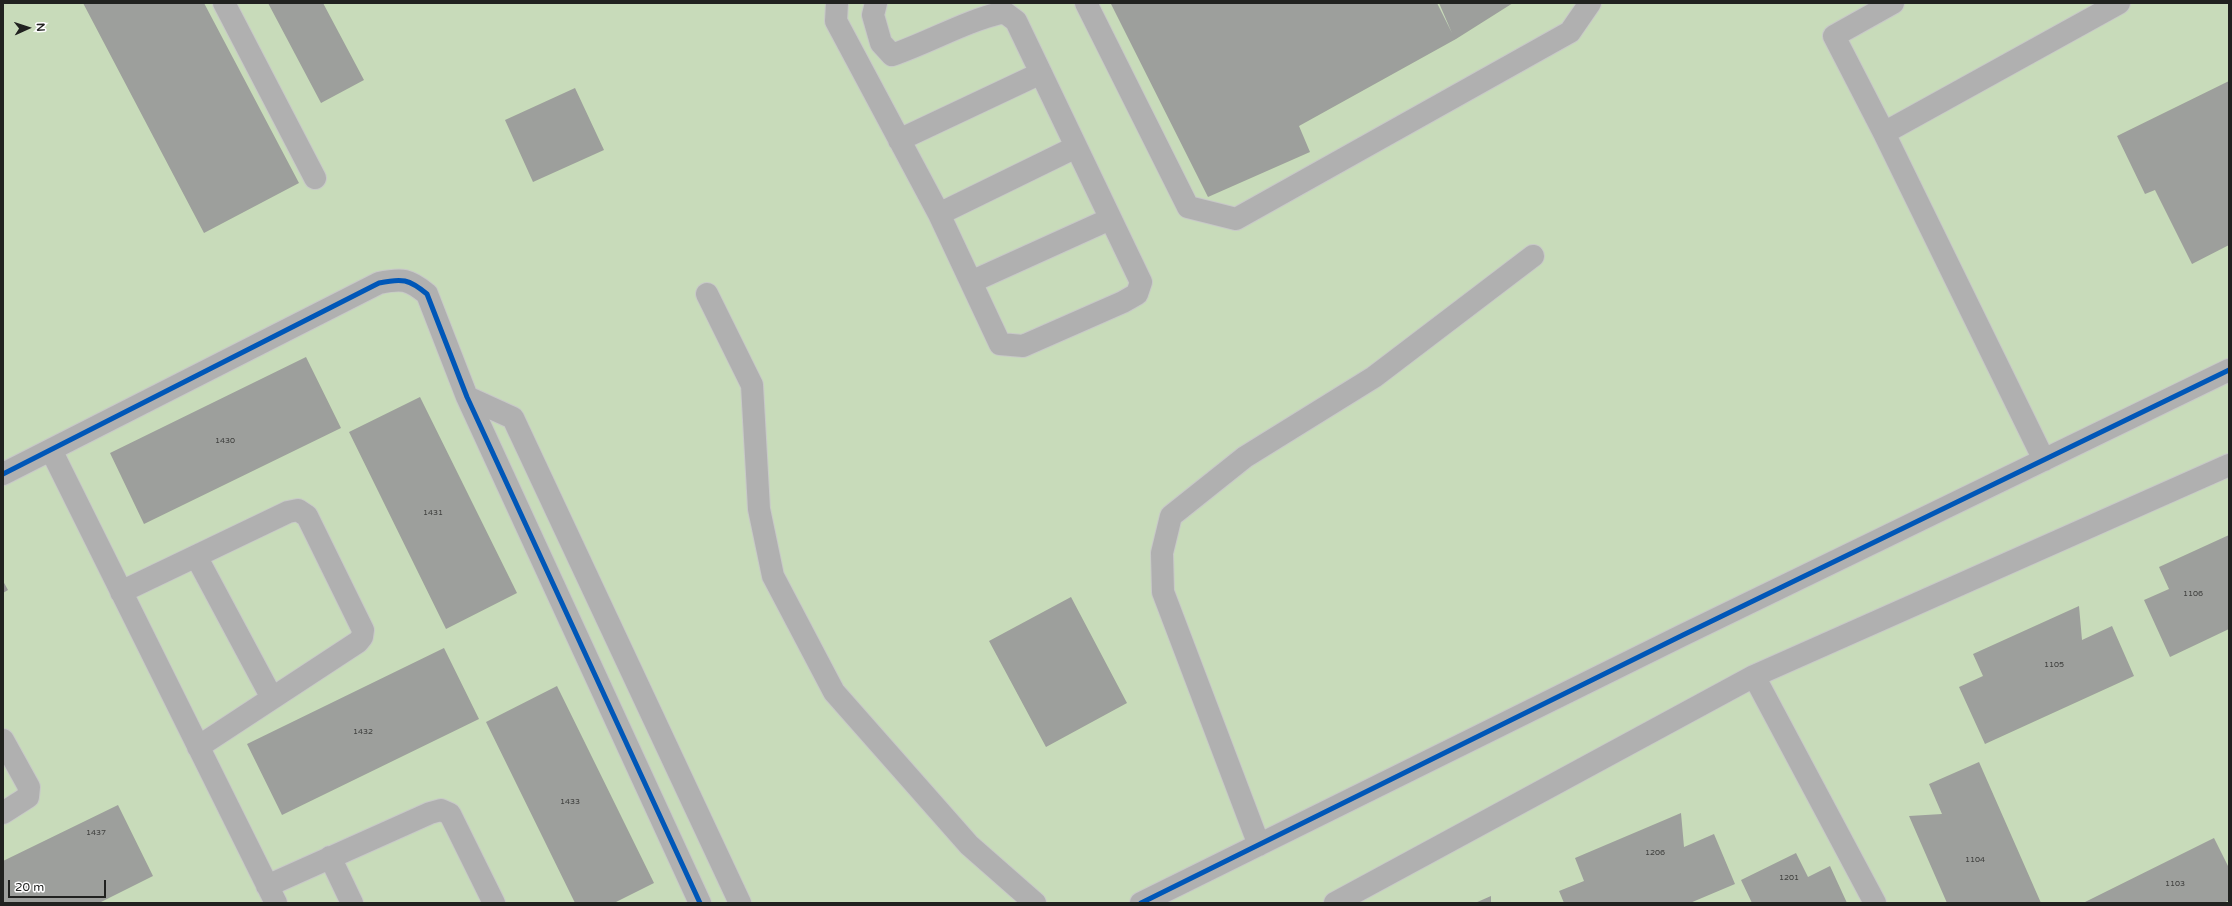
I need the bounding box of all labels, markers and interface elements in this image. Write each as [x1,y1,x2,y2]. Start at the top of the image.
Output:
north arrow [8,8,48,48]
text: N [34,23,47,32]
house number: 1430 [215,436,235,446]
house number: 1431 [423,508,443,518]
house number: 1106 [2183,589,2203,599]
house number: 1105 [2044,660,2064,670]
house number: 1432 [353,727,373,737]
house number: 1433 [560,797,580,807]
house number: 1437 [86,828,106,838]
house number: 1206 [1645,848,1665,858]
house number: 1104 [1965,855,1985,865]
scale bar [10,872,108,898]
house number: 1201 [1779,873,1799,883]
house number: 1103 [2165,879,2185,889]
text: 20 m [15,880,44,894]

